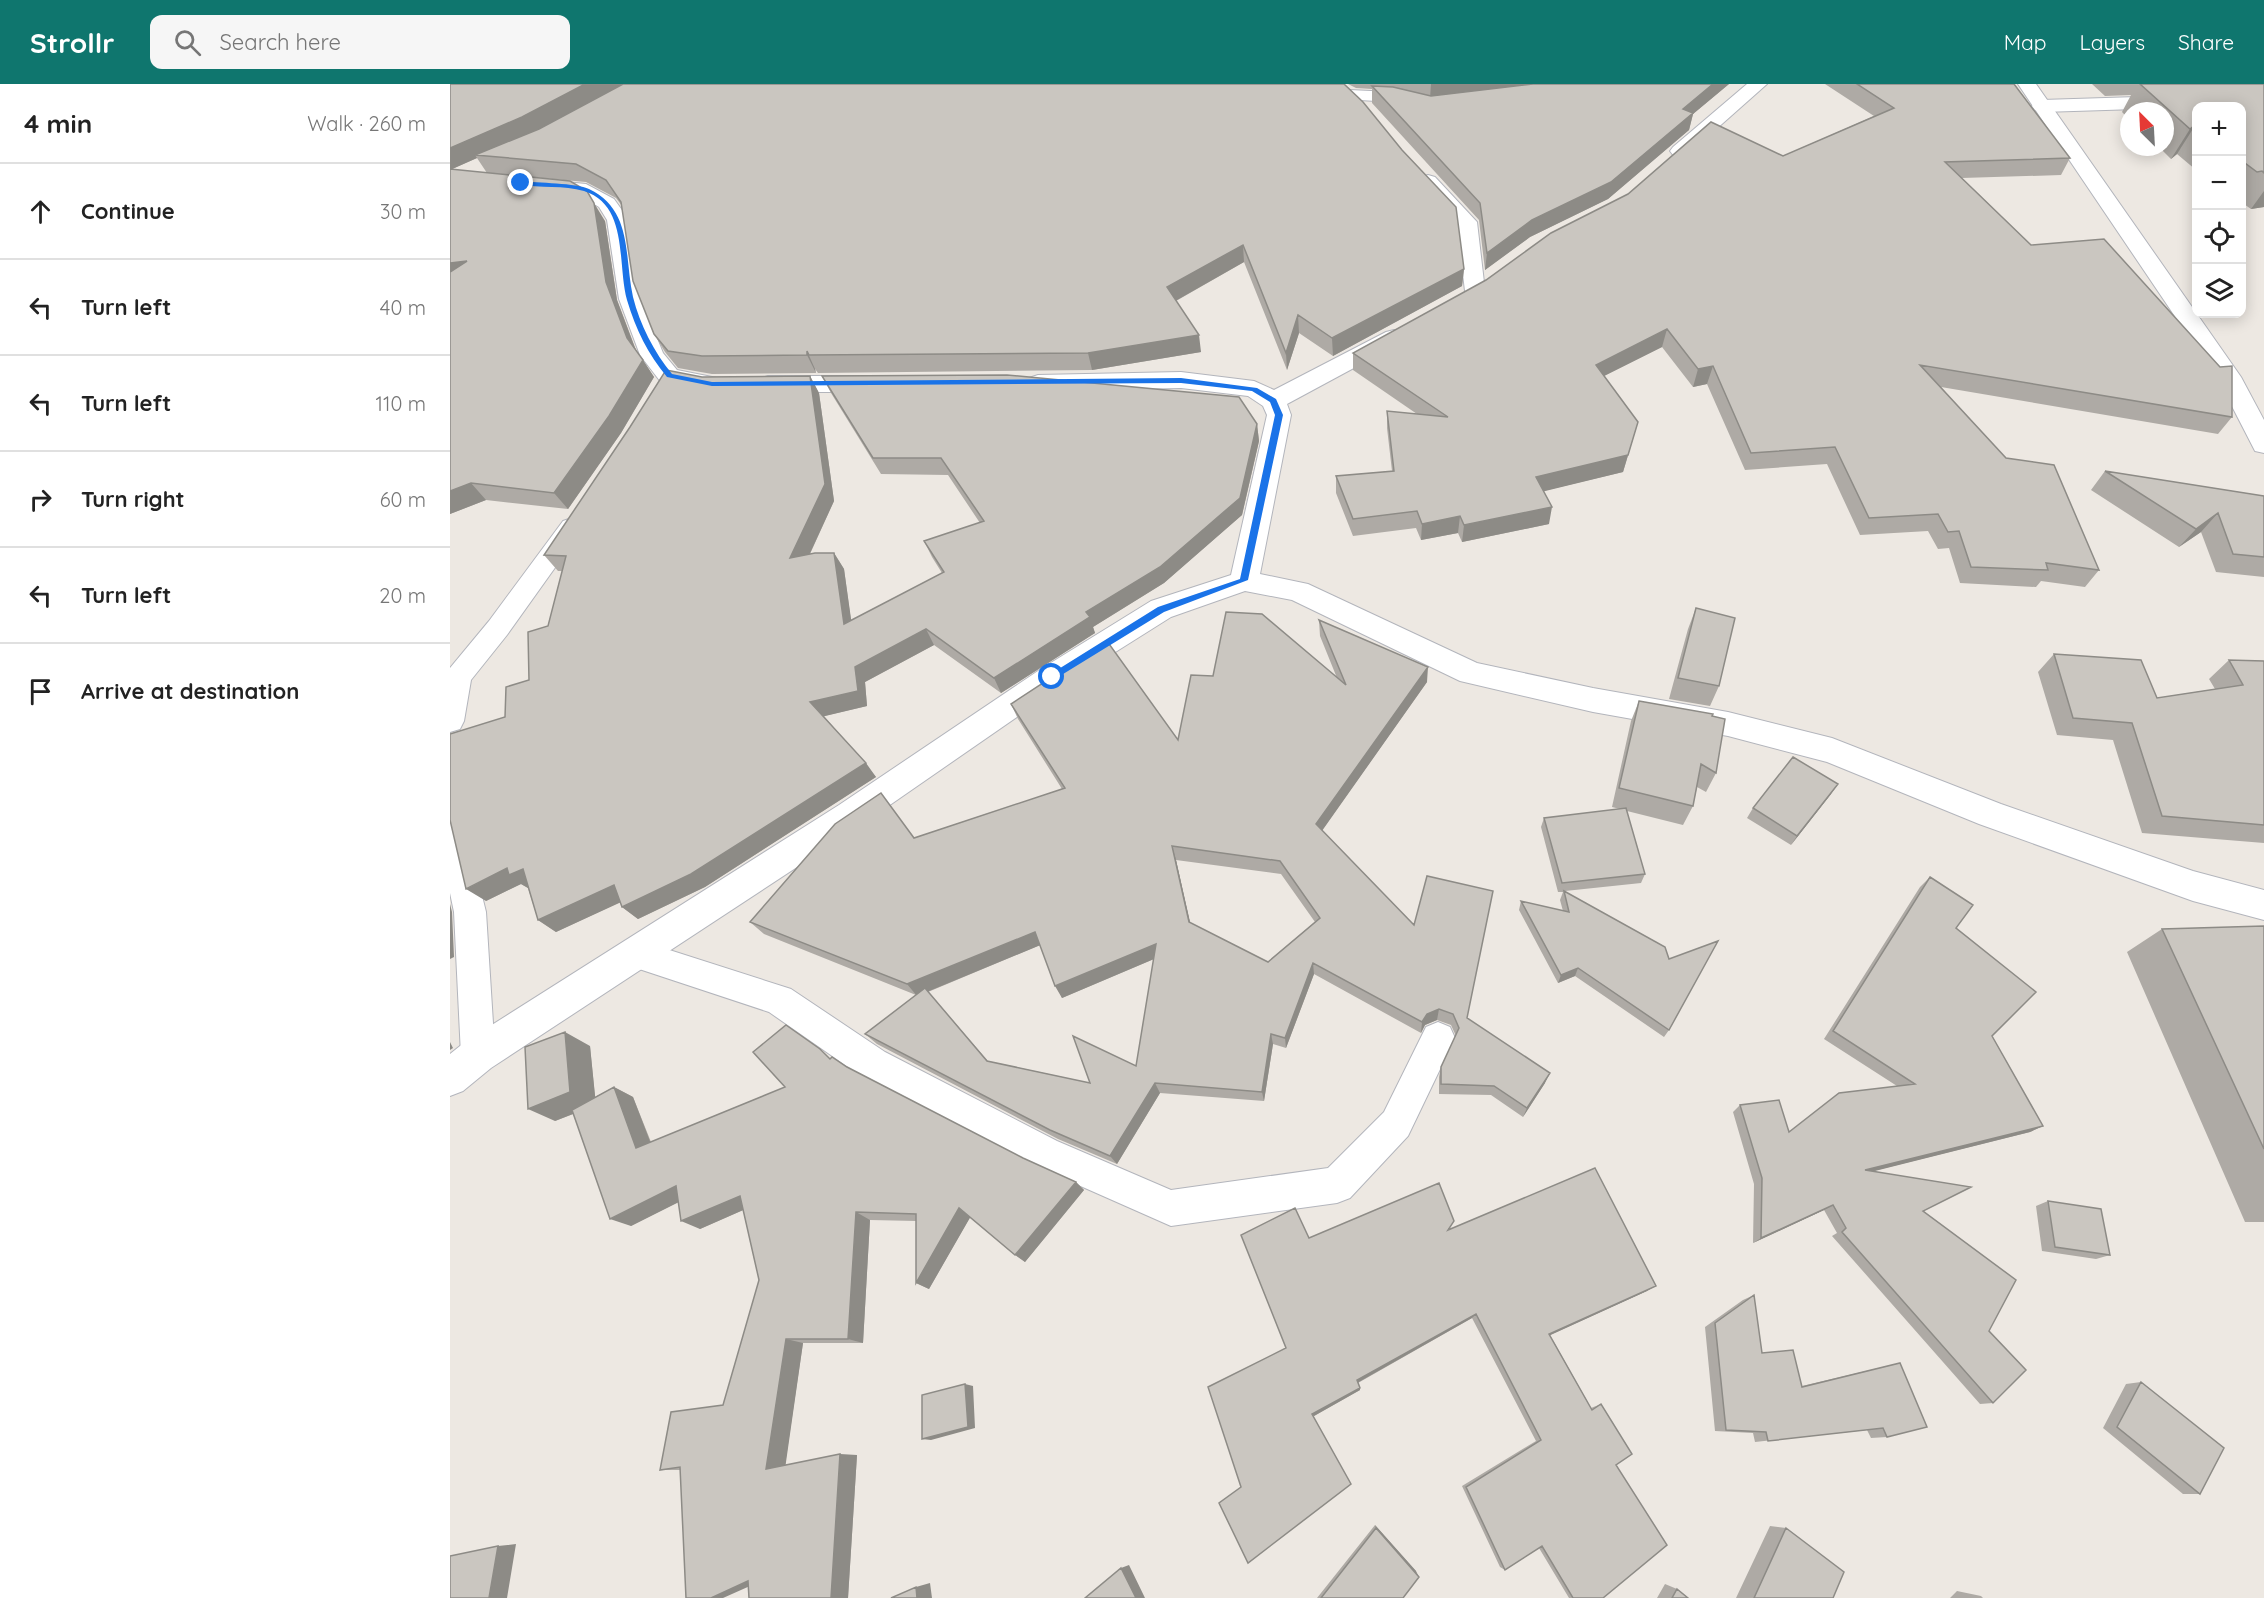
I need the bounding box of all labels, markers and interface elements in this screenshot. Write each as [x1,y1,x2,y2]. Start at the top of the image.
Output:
search box [150,15,570,69]
text: Strollr [30,25,114,60]
icon: search [171,26,204,59]
text: Search here [219,28,341,56]
text: Map [2004,29,2047,55]
text: Layers [2080,29,2145,55]
text: Share [2178,29,2234,55]
north arrow [2120,102,2174,156]
map controls [2192,102,2246,318]
button: + [2192,102,2246,156]
text: 4 min [24,107,92,140]
text: Walk · 260 m [307,111,426,136]
button: − [2192,156,2246,210]
route end [507,169,533,195]
icon: ahead [24,195,57,228]
text: Continue [81,197,175,225]
text: 30 m [380,199,426,224]
button: locate [2192,210,2246,264]
button: layers [2192,264,2246,318]
icon: left [24,291,57,324]
text: Turn left [81,293,171,321]
text: 40 m [380,295,426,320]
icon: left [24,387,57,420]
text: Turn left [81,389,171,417]
text: 110 m [376,391,426,416]
icon: right [24,483,57,516]
text: Turn right [81,485,185,513]
text: 60 m [380,487,426,512]
icon: left [24,579,57,612]
text: Turn left [81,581,171,609]
text: 20 m [379,583,426,608]
route start [1038,663,1064,689]
icon: arrive [24,675,57,708]
text: Arrive at destination [81,677,299,705]

